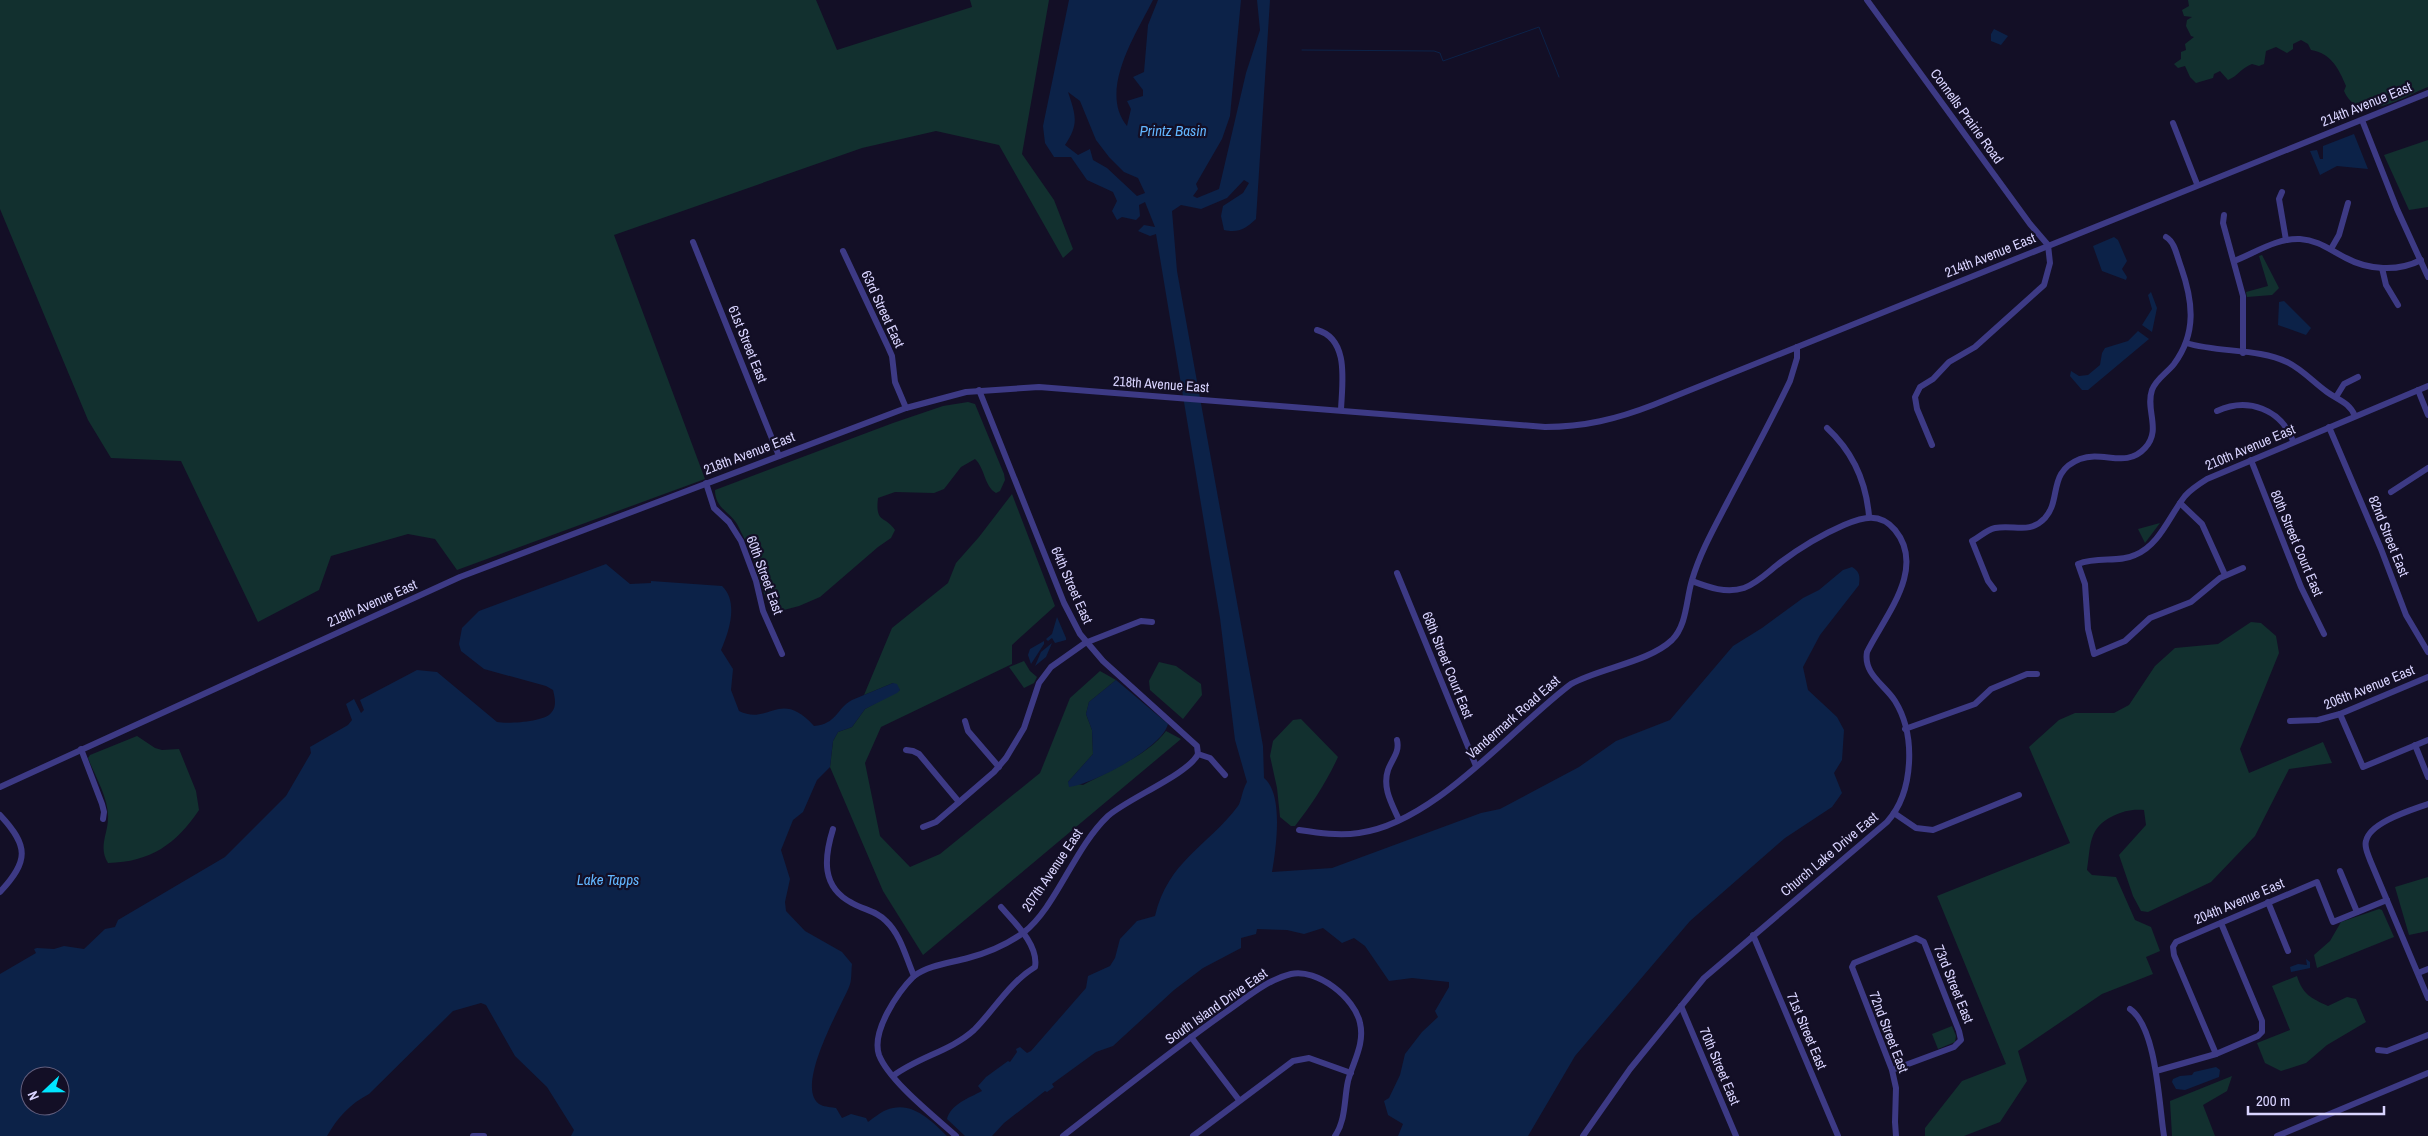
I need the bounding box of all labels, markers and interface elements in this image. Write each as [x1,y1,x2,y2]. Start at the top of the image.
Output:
street label: Connells Prairie Road [1927,65,2007,167]
street label: 214th Avenue East [2318,78,2414,130]
water label: Printz Basin [1139,120,1207,141]
street label: 214th Avenue East [1942,229,2038,281]
street label: 63rd Street East [857,268,909,350]
street label: 61st Street East [724,303,772,385]
street label: 218th Avenue East [1112,372,1210,396]
street label: 210th Avenue East [2202,420,2298,474]
street label: 218th Avenue East [701,427,797,479]
street label: 80th Street Court East [2267,487,2327,599]
street label: 82nd Street East [2365,493,2413,579]
street label: 60th Street East [742,533,788,617]
street label: 64th Street East [1047,544,1097,626]
street label: 218th Avenue East [324,575,420,631]
street label: 68th Street Court East [1418,609,1478,721]
street label: 206th Avenue East [2321,661,2417,713]
street label: Vandermark Road East [1462,671,1564,763]
street label: Church Lake Drive East [1777,808,1881,900]
street label: 207th Avenue East [1018,825,1086,915]
water label: Lake Tapps [577,869,639,890]
street label: 204th Avenue East [2191,874,2287,928]
street label: 73rd Street East [1930,942,1978,1026]
street label: South Island Drive East [1161,964,1271,1048]
street label: 72nd Street East [1865,989,1913,1075]
street label: 71st Street East [1783,990,1831,1072]
street label: 70th Street East [1696,1025,1744,1107]
north arrow [20,1066,70,1116]
scale bar [2248,1084,2384,1116]
text: N [23,1089,43,1103]
text: 200 m [2256,1090,2290,1111]

